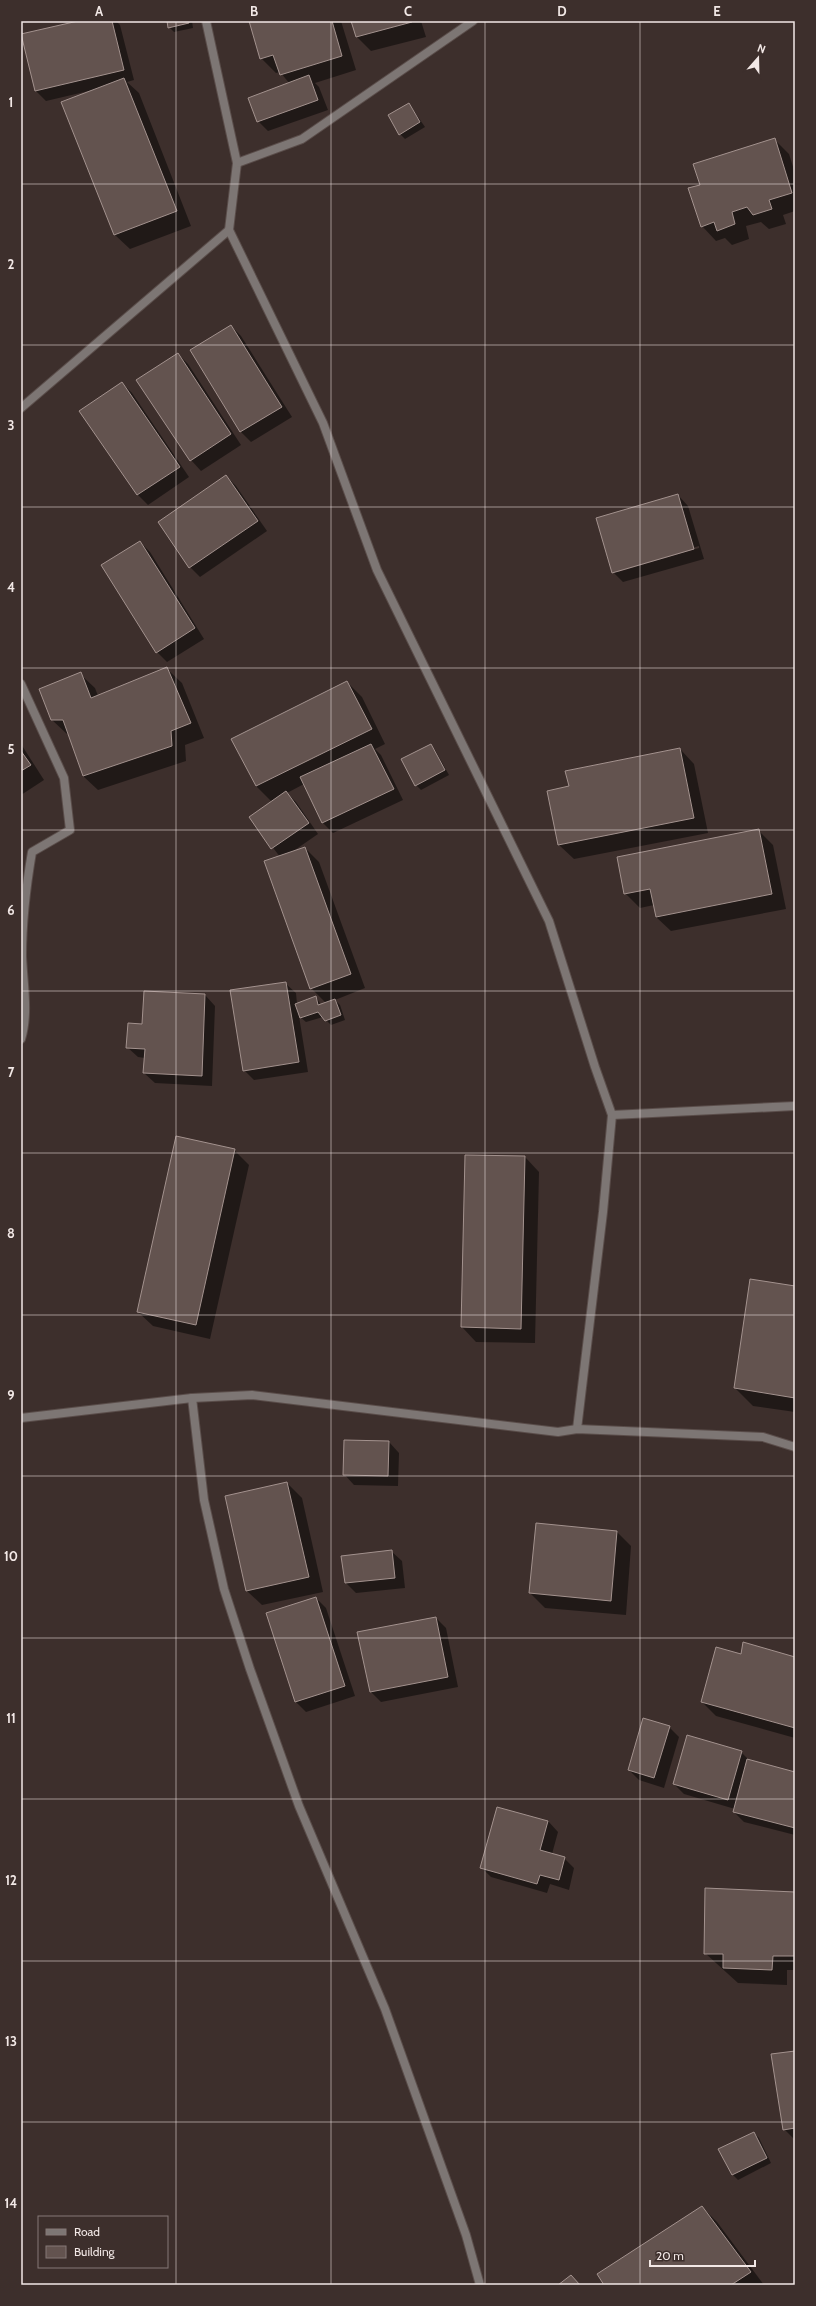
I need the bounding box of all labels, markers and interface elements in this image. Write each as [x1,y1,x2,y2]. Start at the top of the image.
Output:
text: A [95,3,104,19]
text: B [250,3,258,19]
text: C [404,3,412,19]
text: D [557,3,567,19]
text: E [713,3,721,19]
north arrow [738,38,778,78]
text: N [755,41,767,57]
text: 1 [9,94,13,110]
text: 2 [8,256,15,272]
text: 3 [7,417,15,433]
text: 4 [7,579,15,595]
text: 5 [8,741,15,757]
text: 6 [7,902,15,918]
text: 7 [8,1064,15,1080]
text: 8 [7,1225,15,1241]
text: 9 [7,1387,15,1403]
text: 10 [4,1548,18,1564]
text: 11 [6,1710,16,1726]
text: 12 [5,1872,17,1888]
text: 13 [5,2033,17,2049]
text: 14 [5,2195,17,2211]
legend [38,2216,168,2268]
text: Road [74,2224,100,2239]
scale bar [650,2242,755,2268]
text: Building [74,2244,116,2259]
text: 20 m [656,2248,684,2263]

